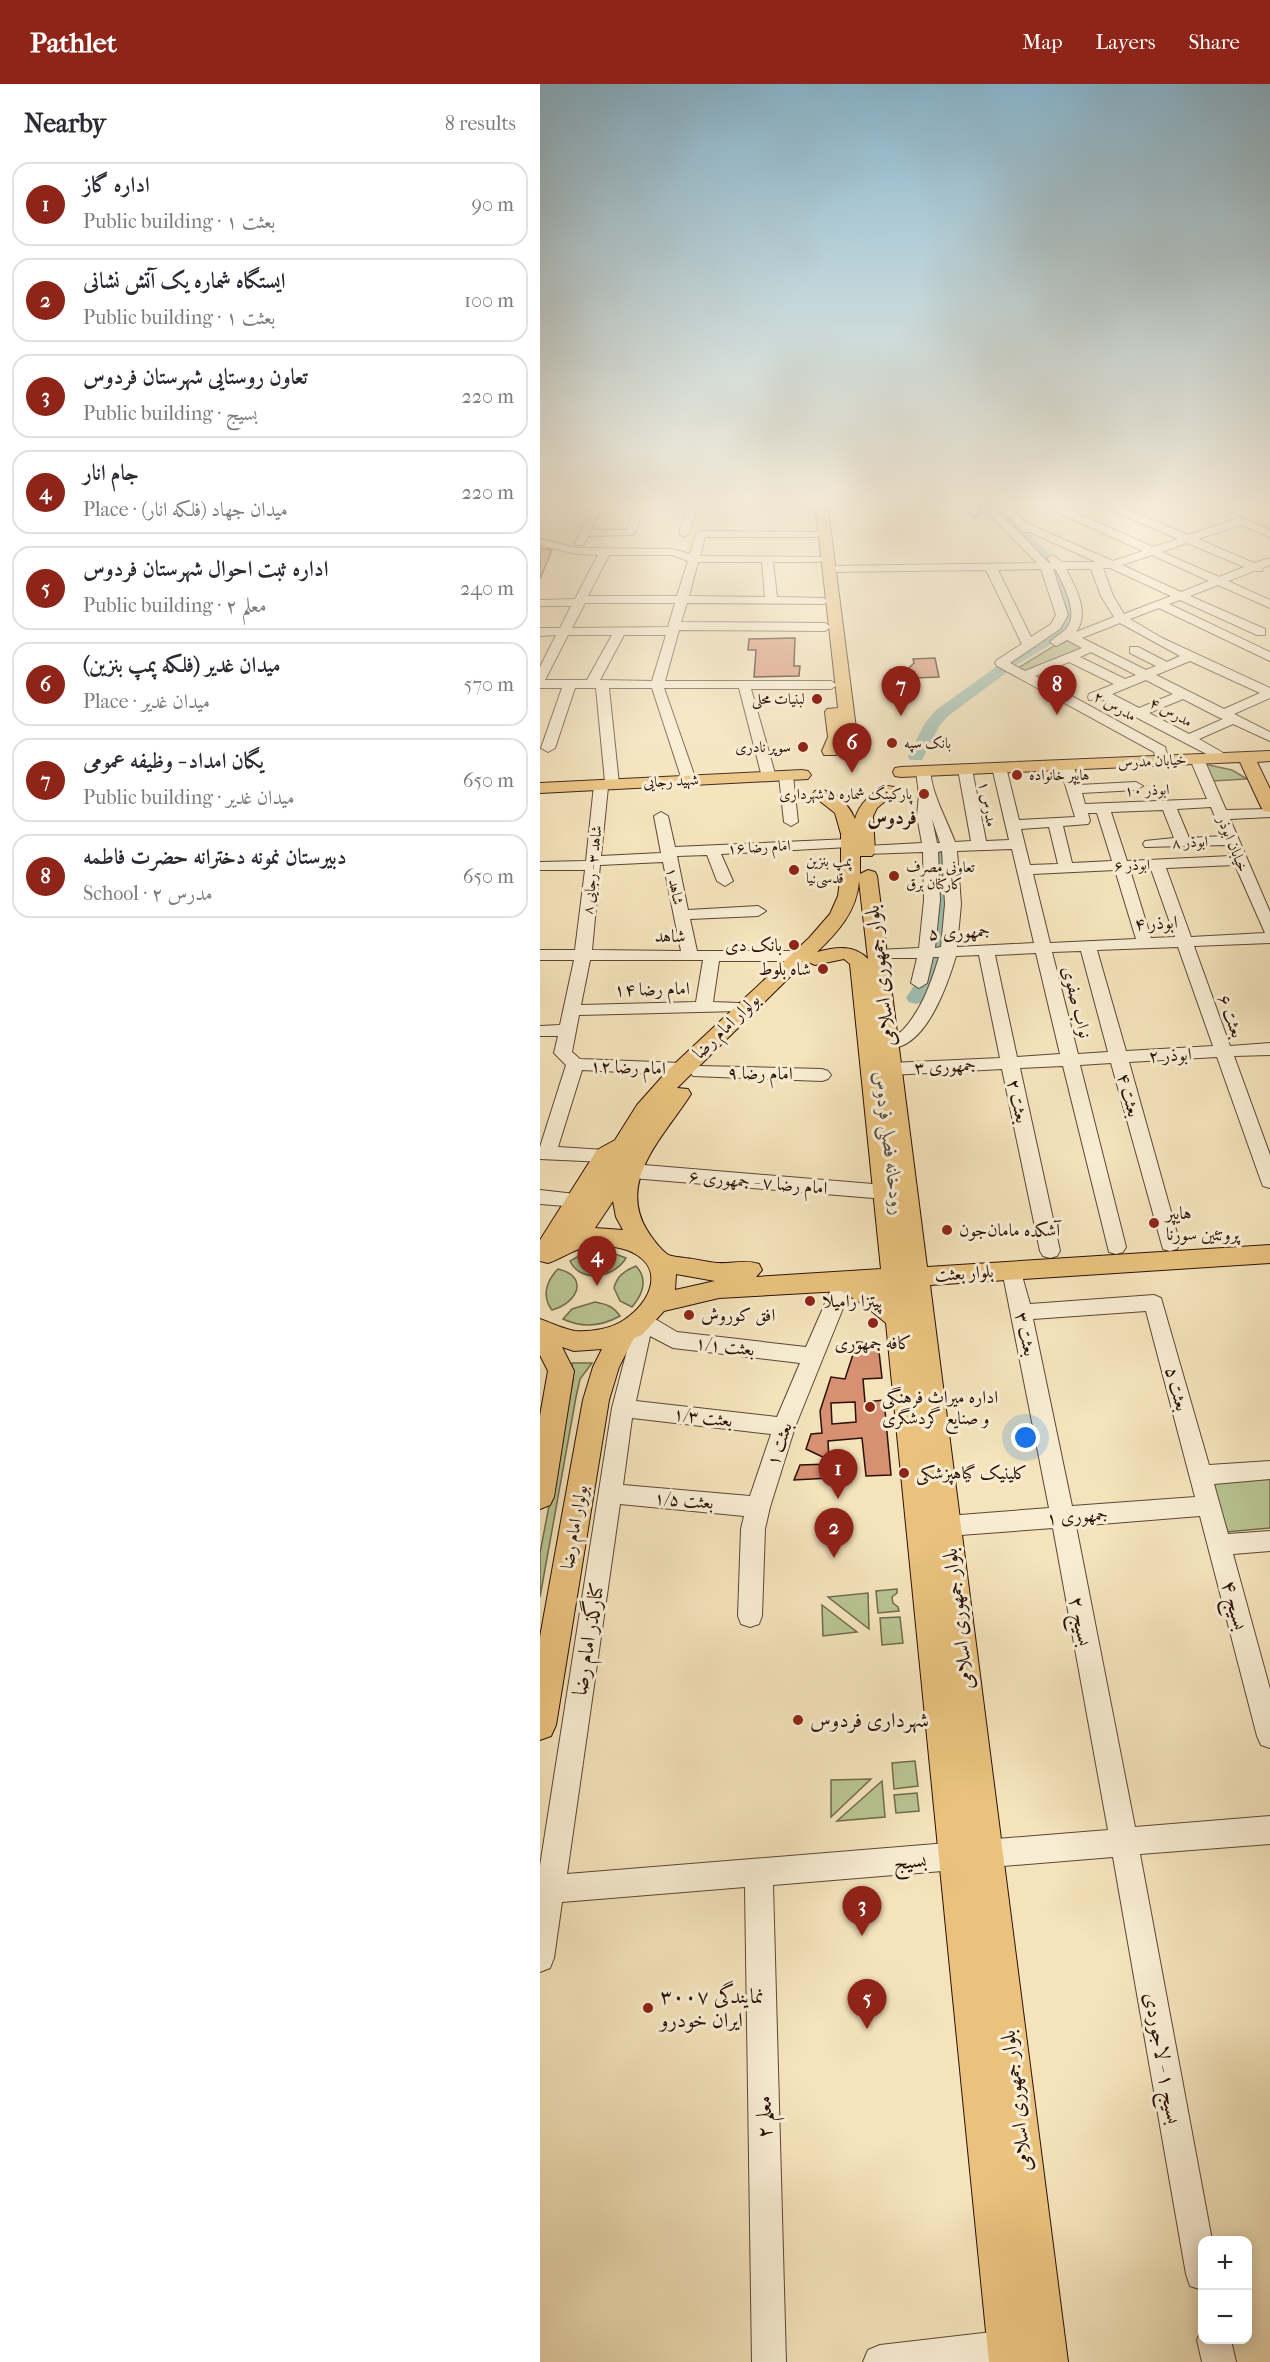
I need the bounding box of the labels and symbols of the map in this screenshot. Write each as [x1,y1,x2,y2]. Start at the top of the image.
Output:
pin: 7 [882,666,920,716]
pin: 8 [1038,666,1076,715]
street label: مدرس ۲ [1091,687,1139,725]
place label: لبنیات محلی [752,690,805,710]
marker: لبنیات محلی [810,692,824,706]
street label: مدرس ۴ [1147,693,1195,731]
pin: 6 [832,724,872,773]
place label: بانک سپه [904,734,951,753]
marker: بانک سپه [885,736,899,750]
place label: سوپر نادری [735,738,791,757]
marker: سوپر نادری [796,740,810,754]
street label: خیابان مدرس [1117,750,1187,772]
place label: هایپر خانواده [1029,766,1090,785]
marker: هایپر خانواده [1010,768,1024,782]
street label: شهید رجایی [643,771,699,792]
street label: مدرس ۱ [975,780,1001,828]
street label: ابوذر ۱۰ [1124,780,1170,800]
place label: پارکینگ شماره ۵ شهرداری [779,784,913,805]
marker: پارکینگ شماره ۵ شهرداری [917,787,931,801]
district label: فردوس [867,806,917,830]
street label: خیابان ابوذر [1213,811,1252,875]
street label: شاهد ۳ - رجایی ۸ [578,824,607,916]
street label: ابوذر ۸ [1172,832,1208,852]
street label: امام رضا ۱۶ [727,836,791,862]
place label: پمپ بنزین قدسی‌نیا [806,852,852,889]
street label: ابوذر ۶ [1114,855,1150,875]
place label: تعاونی مصرف کارکنان برق [906,858,975,893]
marker: پمپ بنزین قدسی‌نیا [787,863,801,877]
street label: شاهد ۱ [663,866,687,906]
marker: تعاونی مصرف کارکنان برق [887,869,901,883]
street label: بلوار جمهوری اسلامی [859,904,902,1048]
street label: ابوذر ۴ [1134,912,1178,935]
street label: جمهوری ۵ [928,920,990,945]
street label: شاهد [654,926,686,947]
place label: بانک دی [725,935,782,956]
marker: بانک دی [787,938,801,952]
place label: شاه بلوط [758,959,811,980]
marker: شاه بلوط [816,962,830,976]
street label: نواب صفوی [1057,964,1096,1040]
street label: امام رضا ۱۴ [614,978,690,1006]
street label: بولوار امام رضا [689,989,768,1067]
street label: بعثت ۶ [1213,992,1248,1041]
street label: ابوذر ۲ [1148,1044,1192,1067]
street label: جمهوری ۳ [914,1054,976,1079]
street label: امام رضا ۱۲ [590,1056,666,1084]
street label: امام رضا ۹ [727,1062,793,1090]
water label: رودخانه فصلی فردوس [866,1070,910,1217]
street label: بعثت ۴ [1113,1071,1144,1119]
street label: بعثت ۲ [1003,1077,1032,1125]
street label: امام رضا ۷ - جمهوری ۶ [687,1166,828,1204]
place label: هایپر پروتئین سورنا [1164,1203,1241,1245]
marker: هایپر پروتئین سورنا [1147,1216,1161,1230]
place label: آشکده مامان‌جون [959,1220,1062,1241]
marker: آشکده مامان‌جون [940,1223,954,1237]
pin: 4 [578,1236,616,1286]
street label: بلوار بعثت [934,1261,994,1286]
place label: پیتزا رامیلا [822,1291,883,1315]
marker: پیتزا رامیلا [803,1294,817,1308]
place label: افق کوروش [701,1305,775,1326]
marker: افق کوروش [682,1308,696,1322]
street label: بعثت ۳ [1011,1310,1040,1358]
marker: کافه جمهوری [866,1316,880,1330]
street label: بعثت ۱/۱ [694,1332,756,1361]
place label: کافه جمهوری [834,1333,912,1354]
street label: بعثت ۵ [1161,1365,1192,1413]
place label: اداره میراث فرهنگی و صنایع گردشگری [882,1386,998,1434]
marker: اداره میراث فرهنگی و صنایع گردشگری [863,1400,877,1414]
street label: بعثت ۱/۳ [672,1403,734,1432]
street label: بعثت ۱ [762,1420,797,1469]
your location [1011,1423,1040,1452]
pin: 1 [818,1450,858,1499]
place label: کلینیک گیاهپزشکی [916,1463,1027,1486]
marker: کلینیک گیاهپزشکی [897,1466,911,1480]
street label: بولوار امام رضا [557,1483,597,1572]
street label: بعثت ۱/۵ [653,1487,715,1514]
street label: جمهوری ۱ [1046,1504,1109,1529]
pin: 2 [814,1508,854,1558]
street label: بلوار جمهوری اسلامی [937,1547,980,1691]
street label: بسیج ۴ [1210,1578,1253,1635]
street label: کنارگذر امام رضا [564,1580,615,1698]
street label: بسیج ۲ [1058,1594,1098,1650]
place label: شهرداری فردوس [810,1708,929,1734]
marker: شهرداری فردوس [791,1713,805,1727]
street label: بسیج [892,1848,928,1881]
pin: 3 [842,1886,882,1936]
place label: نمایندگی ۳۰۰۷ ایران‌ خودرو [658,1980,764,2033]
pin: 5 [848,1980,886,2029]
street label: بسیج ۱ - لاجوردی [1133,1990,1186,2127]
marker: نمایندگی ۳۰۰۷ ایران‌ خودرو [641,2001,655,2015]
street label: بلوار جمهوری اسلامی [995,2029,1038,2173]
street label: معلم ۲ [752,2095,785,2139]

